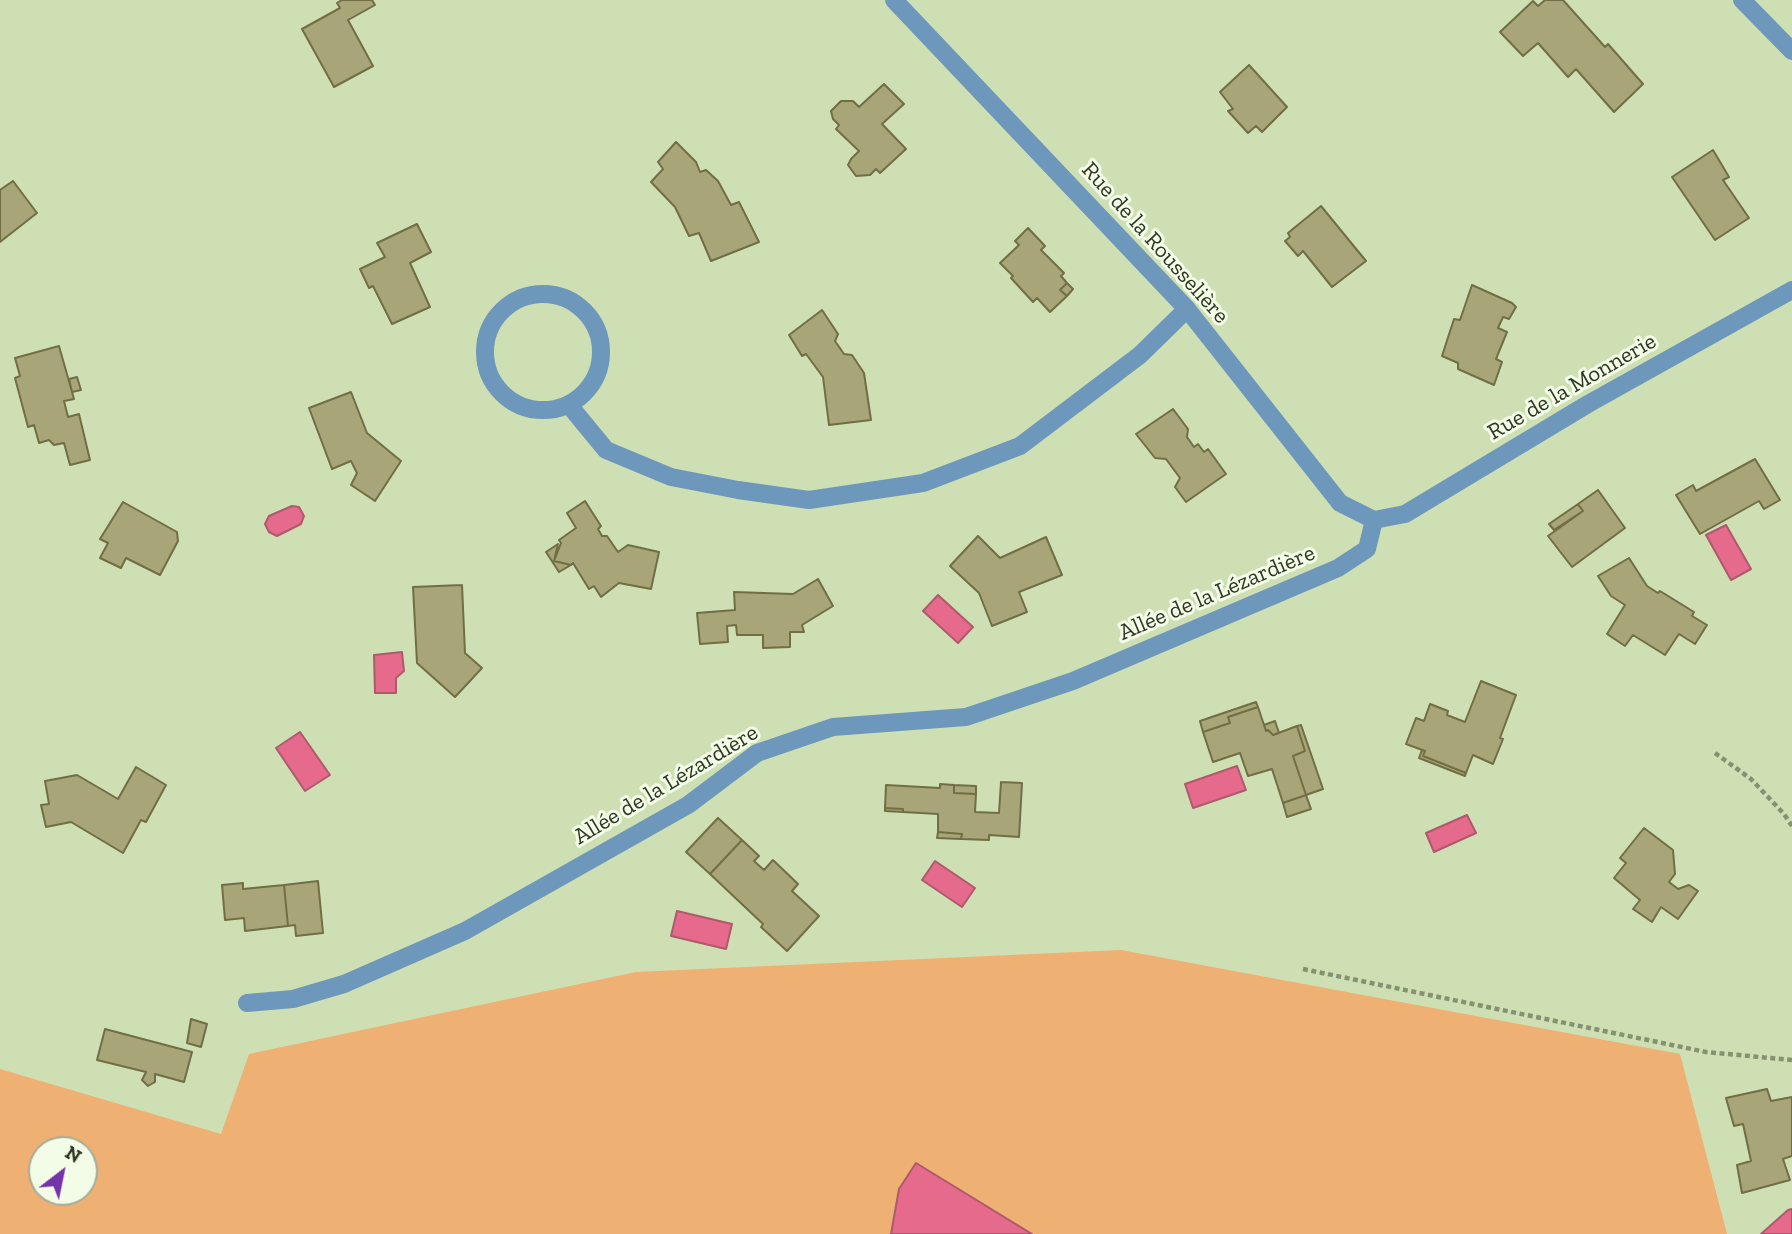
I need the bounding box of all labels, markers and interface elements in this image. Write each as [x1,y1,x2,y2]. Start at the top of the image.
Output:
street label: Rue de la Rousselière [1075,157,1235,329]
street label: Rue de la Monnerie [1483,328,1661,446]
street label: Allée de la Lézardière [1115,539,1319,647]
street label: Allée de la Lézardière [569,719,763,851]
north arrow [28,1136,98,1206]
text: N [61,1141,86,1168]

